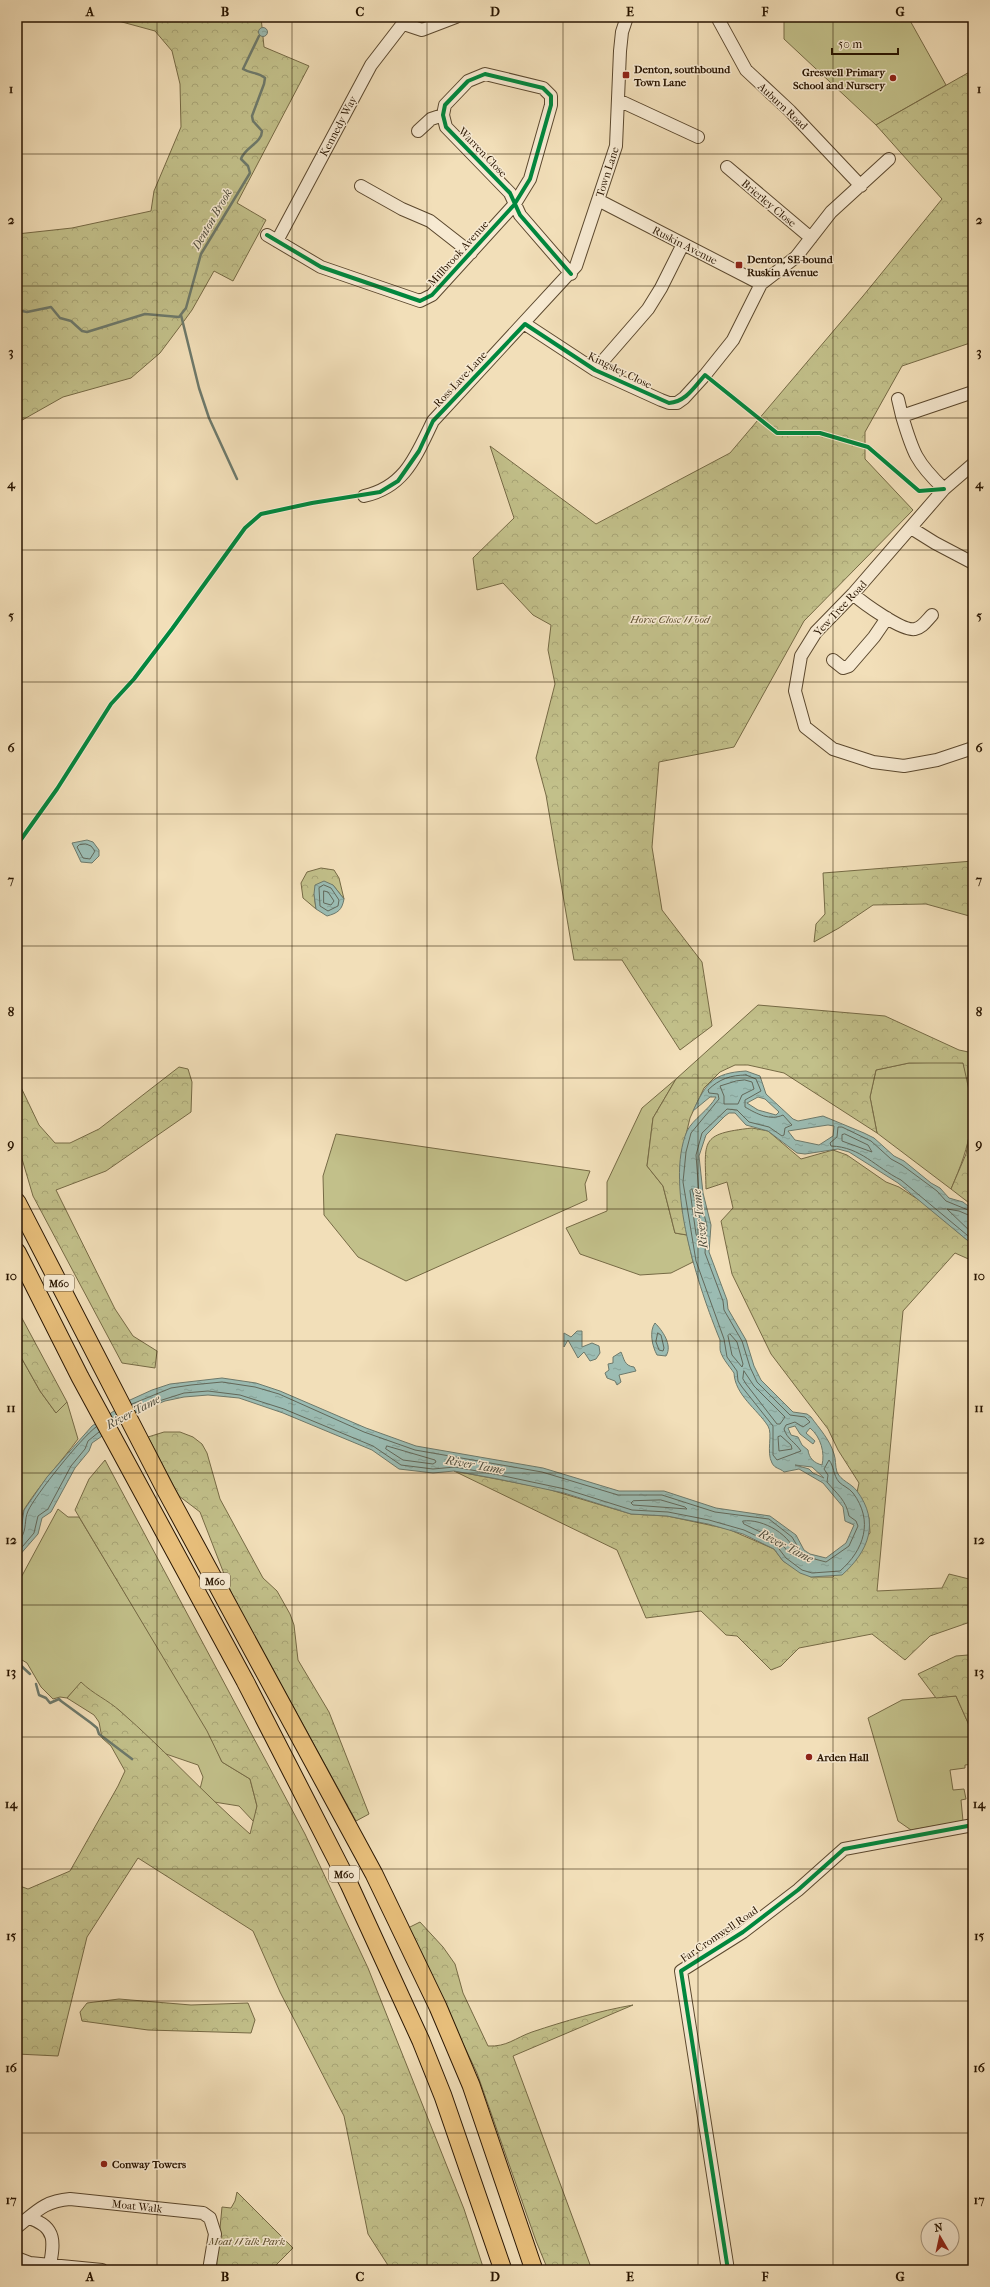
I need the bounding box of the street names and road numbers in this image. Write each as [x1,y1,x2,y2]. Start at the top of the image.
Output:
street label: Auburn Road [754,79,811,133]
street label: Kennedy Way [317,93,360,159]
street label: Warren Close [455,124,510,180]
street label: Town Lane [593,145,622,199]
street label: Brierley Close [739,177,799,230]
street label: Millbrook Avenue [425,217,492,289]
street label: Ruskin Avenue [650,223,720,268]
street label: Ross Lave Lane [431,348,490,410]
street label: Kingsley Close [586,349,654,392]
street label: Yew Tree Road [811,577,870,640]
road number: M60 [44,1275,74,1291]
road number: M60 [200,1573,230,1589]
road number: M60 [329,1866,359,1882]
street label: Far Cromwell Road [678,1903,761,1965]
street label: Moat Walk [111,2197,163,2216]

